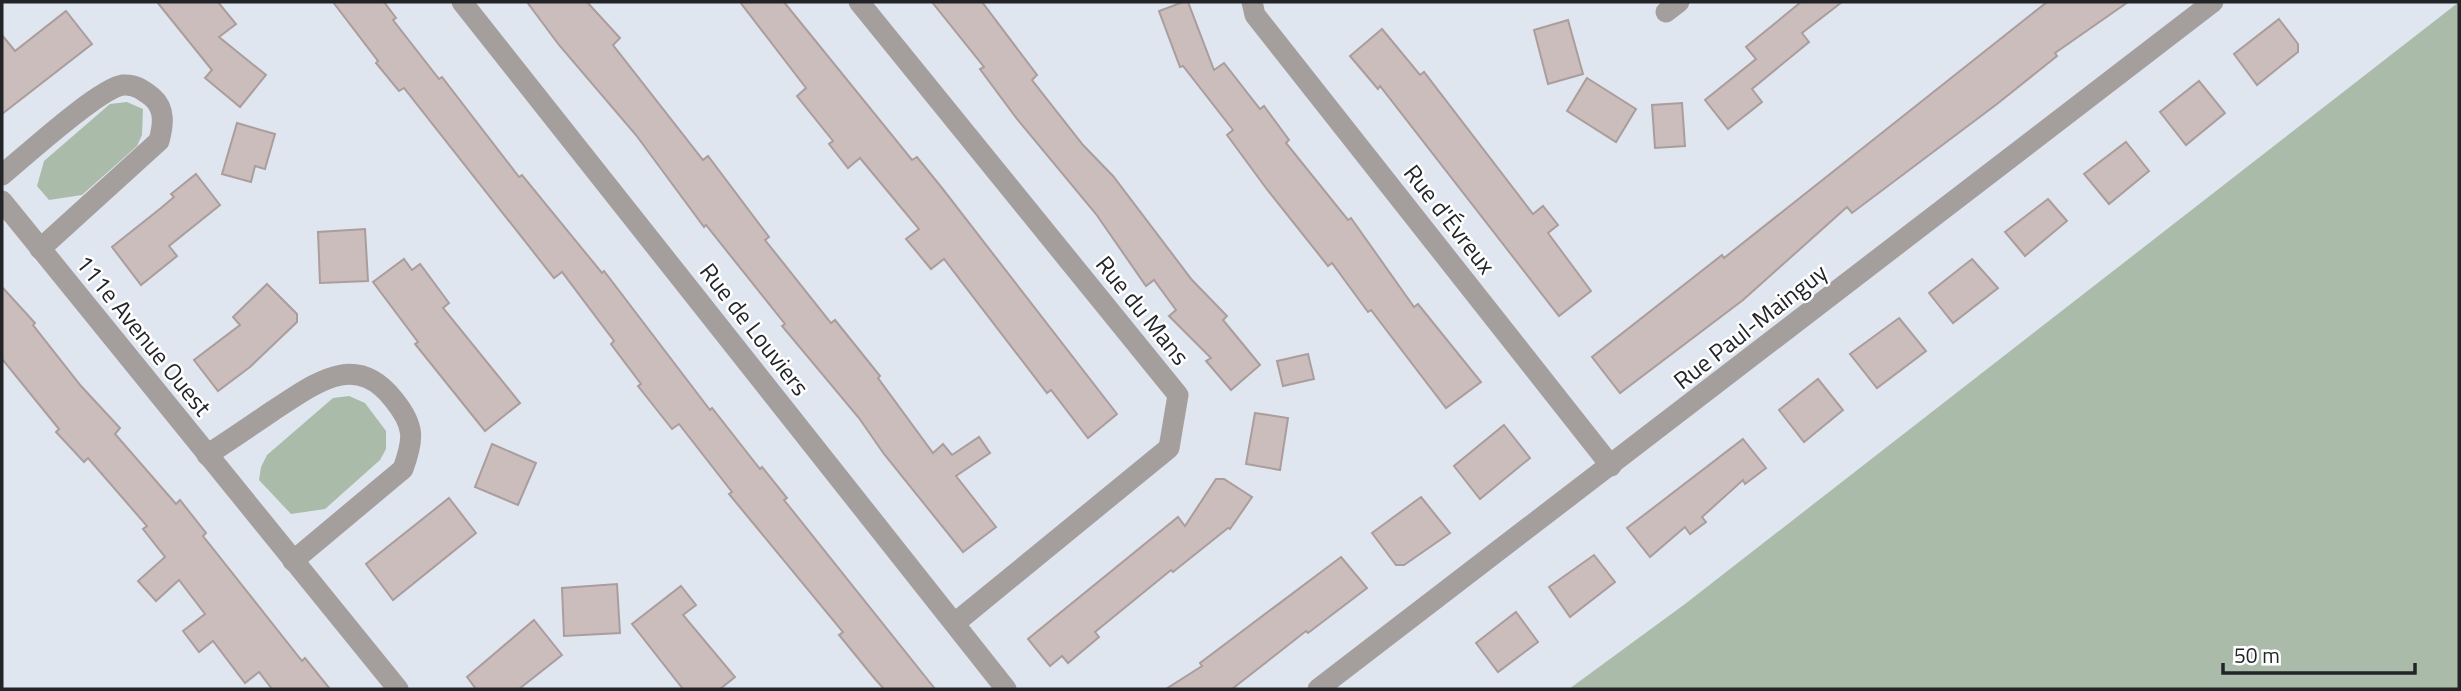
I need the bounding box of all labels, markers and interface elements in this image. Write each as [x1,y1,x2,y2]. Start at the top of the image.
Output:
street label: Rue d'Évreux [1396,156,1505,282]
street label: 111e Avenue Ouest [68,247,221,424]
street label: Rue du Mans [1088,247,1198,373]
street label: Rue Paul-Mainguy [1665,254,1835,398]
street label: Rue de Louviers [692,255,818,403]
scale bar [2223,632,2416,676]
text: 50 m [2234,639,2280,671]

